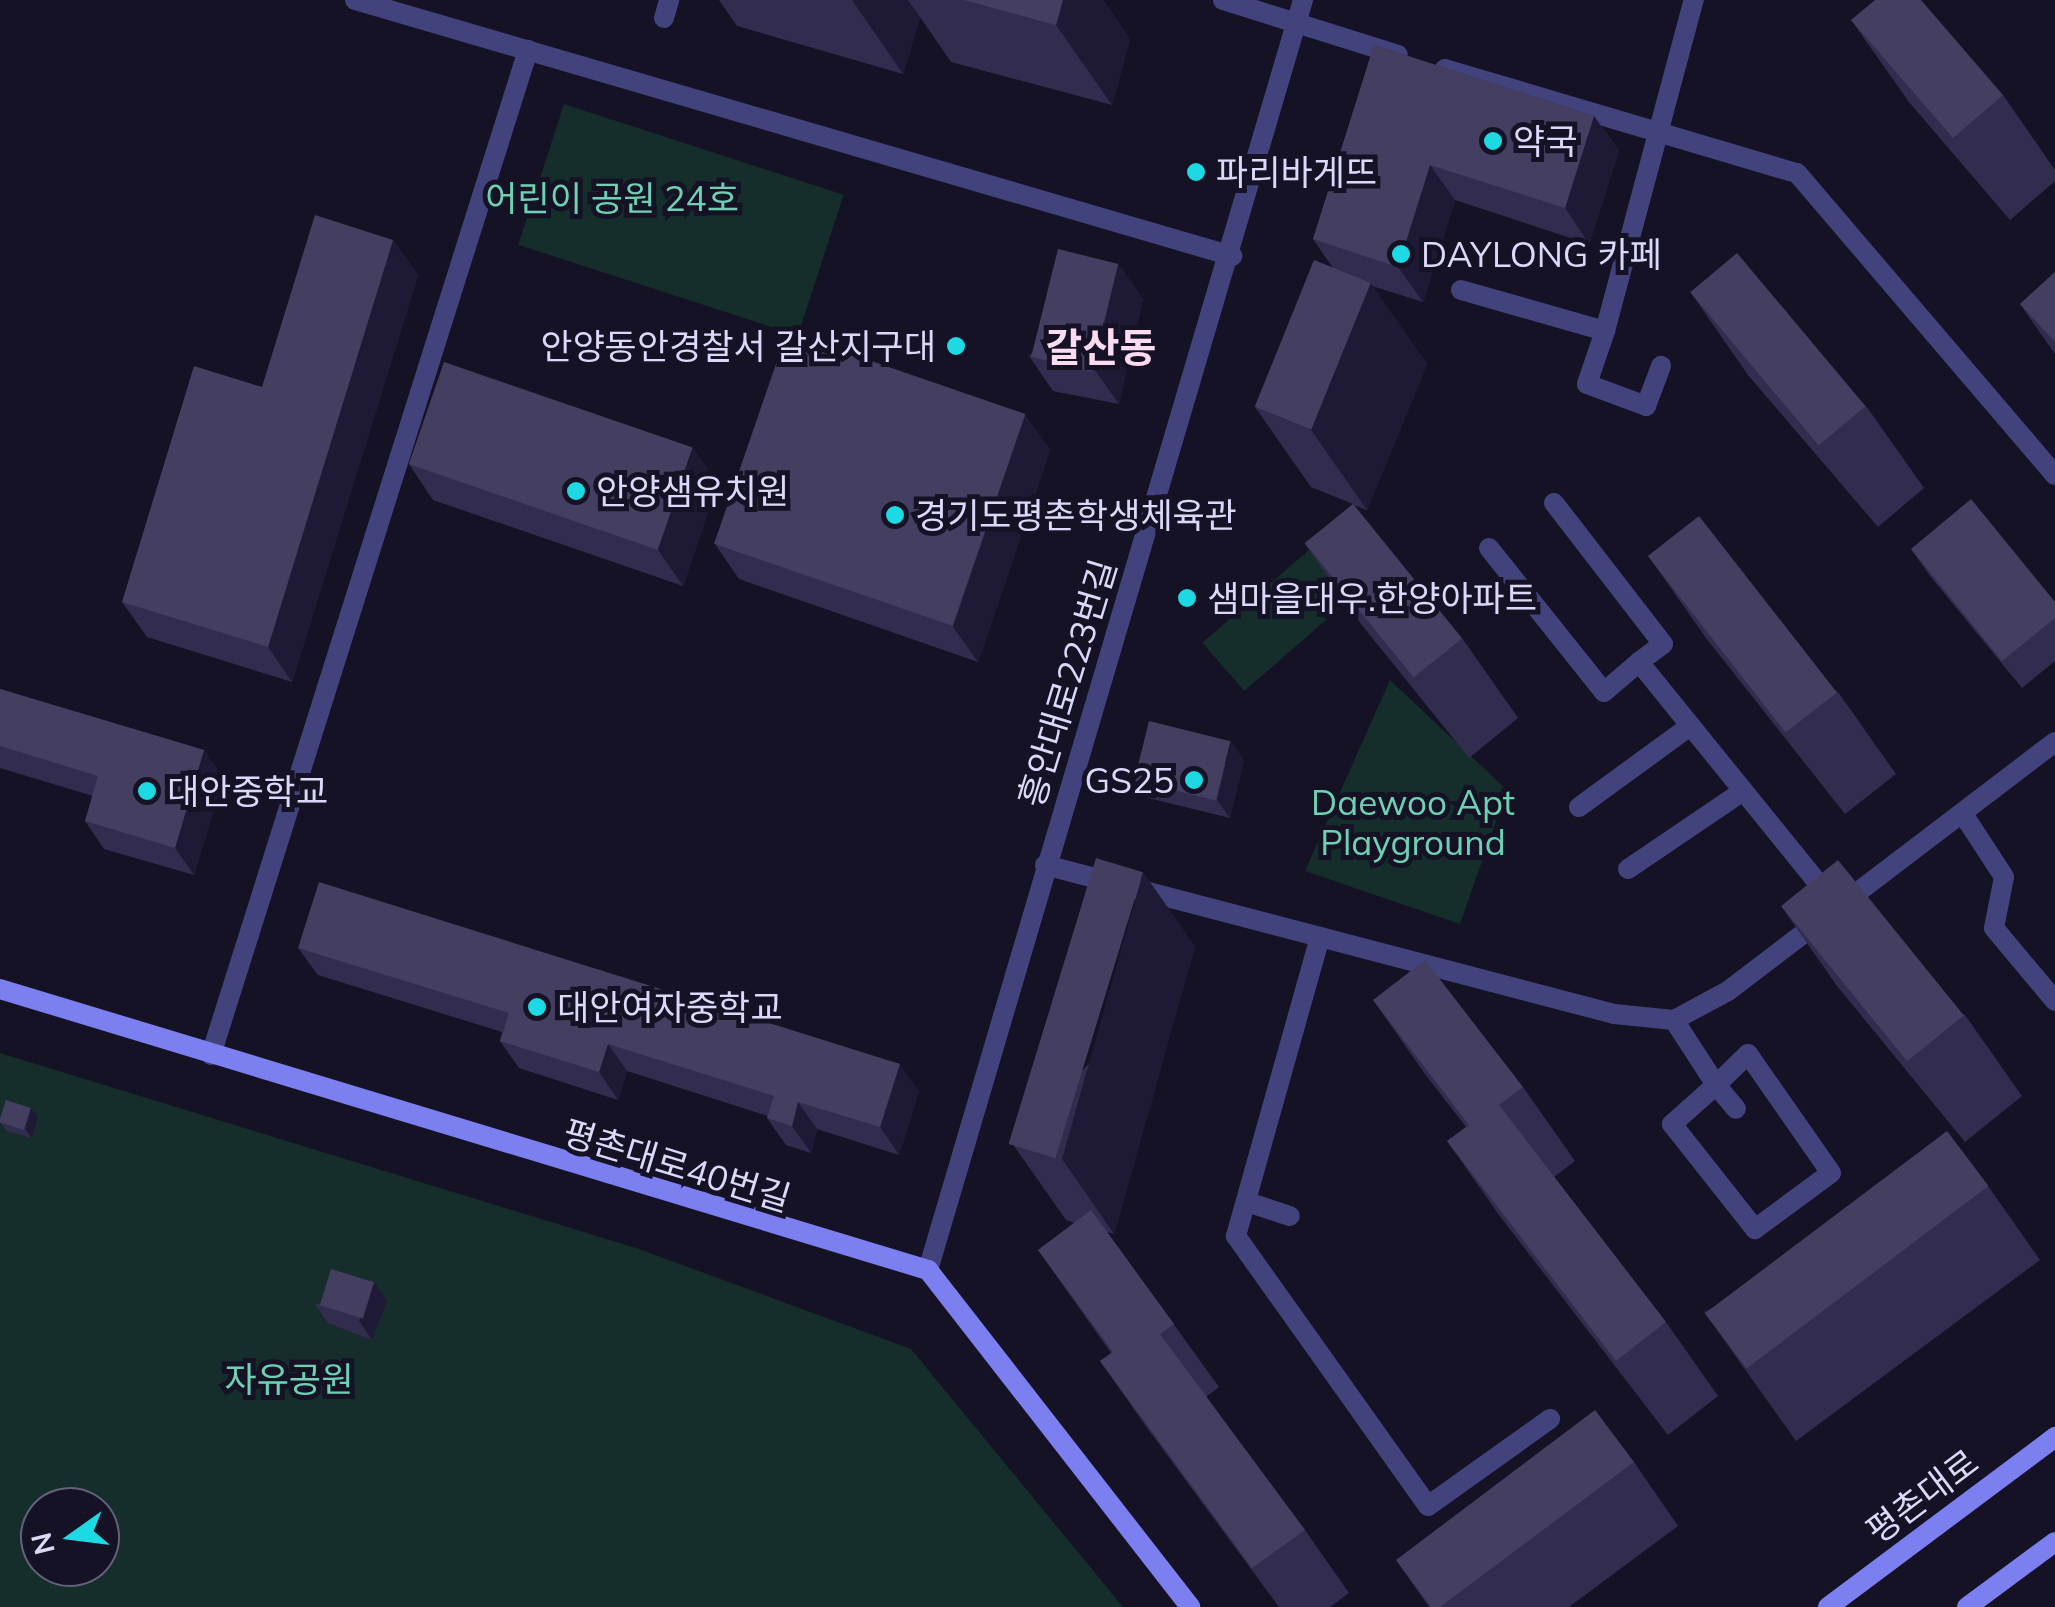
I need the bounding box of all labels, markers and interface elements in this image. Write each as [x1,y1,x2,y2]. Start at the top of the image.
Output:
place label: 약국 [1513,120,1577,162]
marker: 약국 [1482,130,1504,152]
place label: 파리바게뜨 [1216,151,1377,193]
marker: 파리바게뜨 [1185,161,1207,183]
park label: 어린이 공원 24호 [485,177,739,219]
place label: DAYLONG 카페 [1421,233,1662,275]
marker: DAYLONG 카페 [1390,243,1412,265]
district label: 갈산동 [1046,323,1156,371]
place label: 안양동안경찰서 갈산지구대 [540,325,936,367]
marker: 안양동안경찰서 갈산지구대 [945,335,967,357]
place label: 안양샘유치원 [596,470,789,512]
marker: 안양샘유치원 [565,480,587,502]
place label: 경기도평촌학생체육관 [915,494,1237,536]
marker: 경기도평촌학생체육관 [884,504,906,526]
street label: 흥안대로223번길 [1009,554,1125,812]
place label: 샘마을대우.한양아파트 [1207,577,1537,619]
marker: 샘마을대우.한양아파트 [1176,587,1198,609]
place label: GS25 [1085,759,1174,801]
marker: GS25 [1183,769,1205,791]
place label: 대안중학교 [167,770,328,812]
marker: 대안중학교 [136,780,158,802]
park label: Daewoo Apt Playground [1311,781,1515,863]
place label: 대안여자중학교 [557,986,782,1028]
marker: 대안여자중학교 [526,996,548,1018]
street label: 평촌대로40번길 [558,1111,796,1219]
park label: 자유공원 [225,1358,353,1400]
street label: 평촌대로 [1858,1440,1986,1552]
north arrow [20,1487,120,1587]
text: N [23,1529,62,1558]

